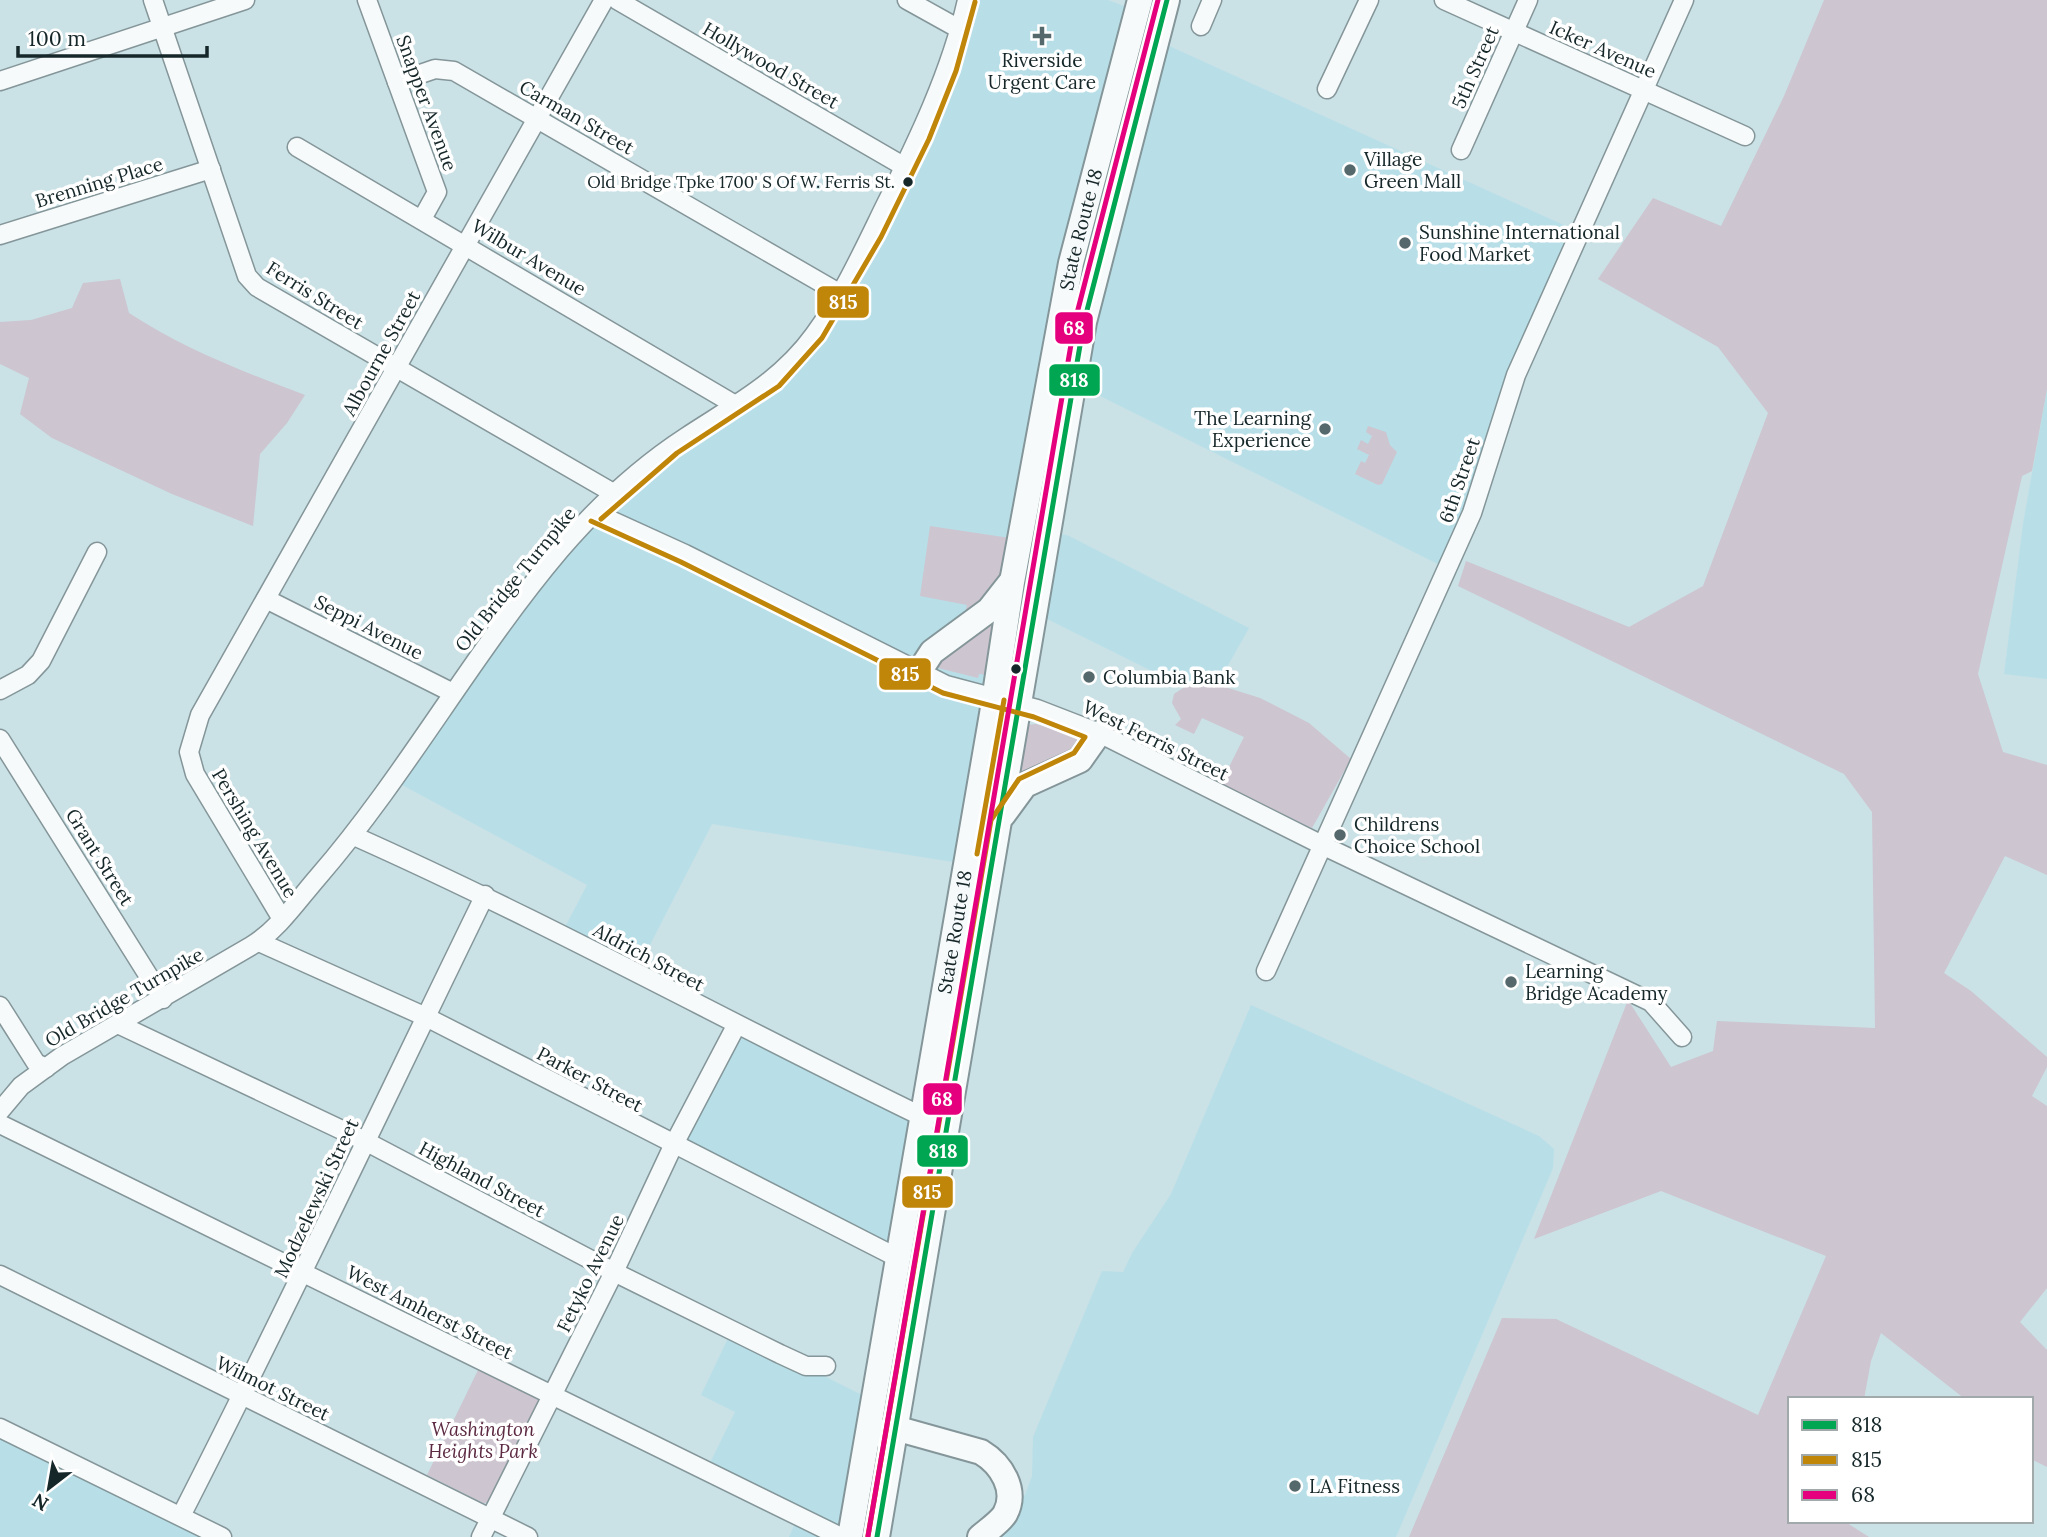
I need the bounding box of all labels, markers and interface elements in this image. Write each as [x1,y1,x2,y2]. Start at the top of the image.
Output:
scale bar [18,14,206,58]
street label: Icker Avenue [1546,15,1660,83]
street label: Hollywood Street [699,16,844,114]
street label: 5th Street [1446,21,1504,112]
text: 100 m [28,25,86,52]
marker: Riverside Urgent Care [1032,26,1052,46]
street label: Snapper Avenue [391,32,463,174]
place label: Riverside Urgent Care [988,48,1096,94]
street label: Carman Street [515,74,639,160]
place label: Village Green Mall [1363,147,1461,193]
street label: Brenning Place [32,151,166,213]
marker: Village Green Mall [1342,162,1358,178]
street label: State Route 18 [1054,166,1107,292]
place label: Old Bridge Tpke 1700' S Of W. Ferris St. [587,171,895,193]
marker: Old Bridge Tpke 1700' S Of W. Ferris St. [901,175,915,189]
street label: Wilbur Avenue [467,213,591,301]
place label: Sunshine International Food Market [1419,220,1620,266]
marker: Sunshine International Food Market [1397,235,1413,251]
street label: Ferris Street [262,256,368,335]
line badge: 815 [816,285,870,319]
street label: Albourne Street [336,286,426,421]
text: 815 [829,290,857,314]
line badge: 68 [1054,311,1094,345]
text: 68 [1063,316,1085,340]
line badge: 818 [1048,363,1101,397]
text: 818 [1059,368,1089,392]
place label: The Learning Experience [1194,406,1311,452]
marker: The Learning Experience [1317,421,1333,437]
street label: 6th Street [1433,434,1485,526]
street label: Old Bridge Turnpike [449,502,581,656]
street label: Seppi Avenue [311,589,427,665]
line badge: 815 [878,657,932,691]
text: 815 [891,662,919,686]
unlabelled marker [1009,662,1023,676]
place label: Columbia Bank [1103,665,1236,689]
marker: Columbia Bank [1081,669,1097,685]
street label: West Ferris Street [1079,694,1234,786]
street label: Pershing Avenue [207,764,303,902]
street label: Grant Street [61,804,140,911]
place label: Childrens Choice School [1354,812,1480,858]
marker: Childrens Choice School [1332,827,1348,843]
street label: State Route 18 [932,868,977,996]
street label: Aldrich Street [588,917,709,997]
street label: Old Bridge Turnpike [41,942,207,1052]
place label: Learning Bridge Academy [1525,959,1668,1005]
marker: Learning Bridge Academy [1503,974,1519,990]
street label: Parker Street [533,1041,648,1117]
line badge: 68 [922,1082,963,1116]
text: 68 [931,1087,953,1111]
street label: Modzelewski Street [268,1114,364,1282]
line badge: 818 [916,1134,969,1168]
street label: Highland Street [415,1136,550,1223]
text: 818 [928,1139,958,1163]
line badge: 815 [901,1175,954,1209]
text: 815 [913,1180,941,1204]
street label: Fetyko Avenue [551,1210,629,1336]
street label: West Amherst Street [343,1260,518,1365]
street label: Wilmot Street [212,1350,334,1426]
legend [1788,1397,2033,1523]
text: 818 [1851,1411,1882,1438]
park label: Washington Heights Park [428,1417,538,1463]
text: 815 [1851,1446,1882,1473]
north arrow [14,1453,84,1523]
place label: LA Fitness [1309,1474,1400,1498]
marker: LA Fitness [1287,1478,1303,1494]
text: 68 [1851,1481,1875,1508]
text: N [28,1488,53,1517]

